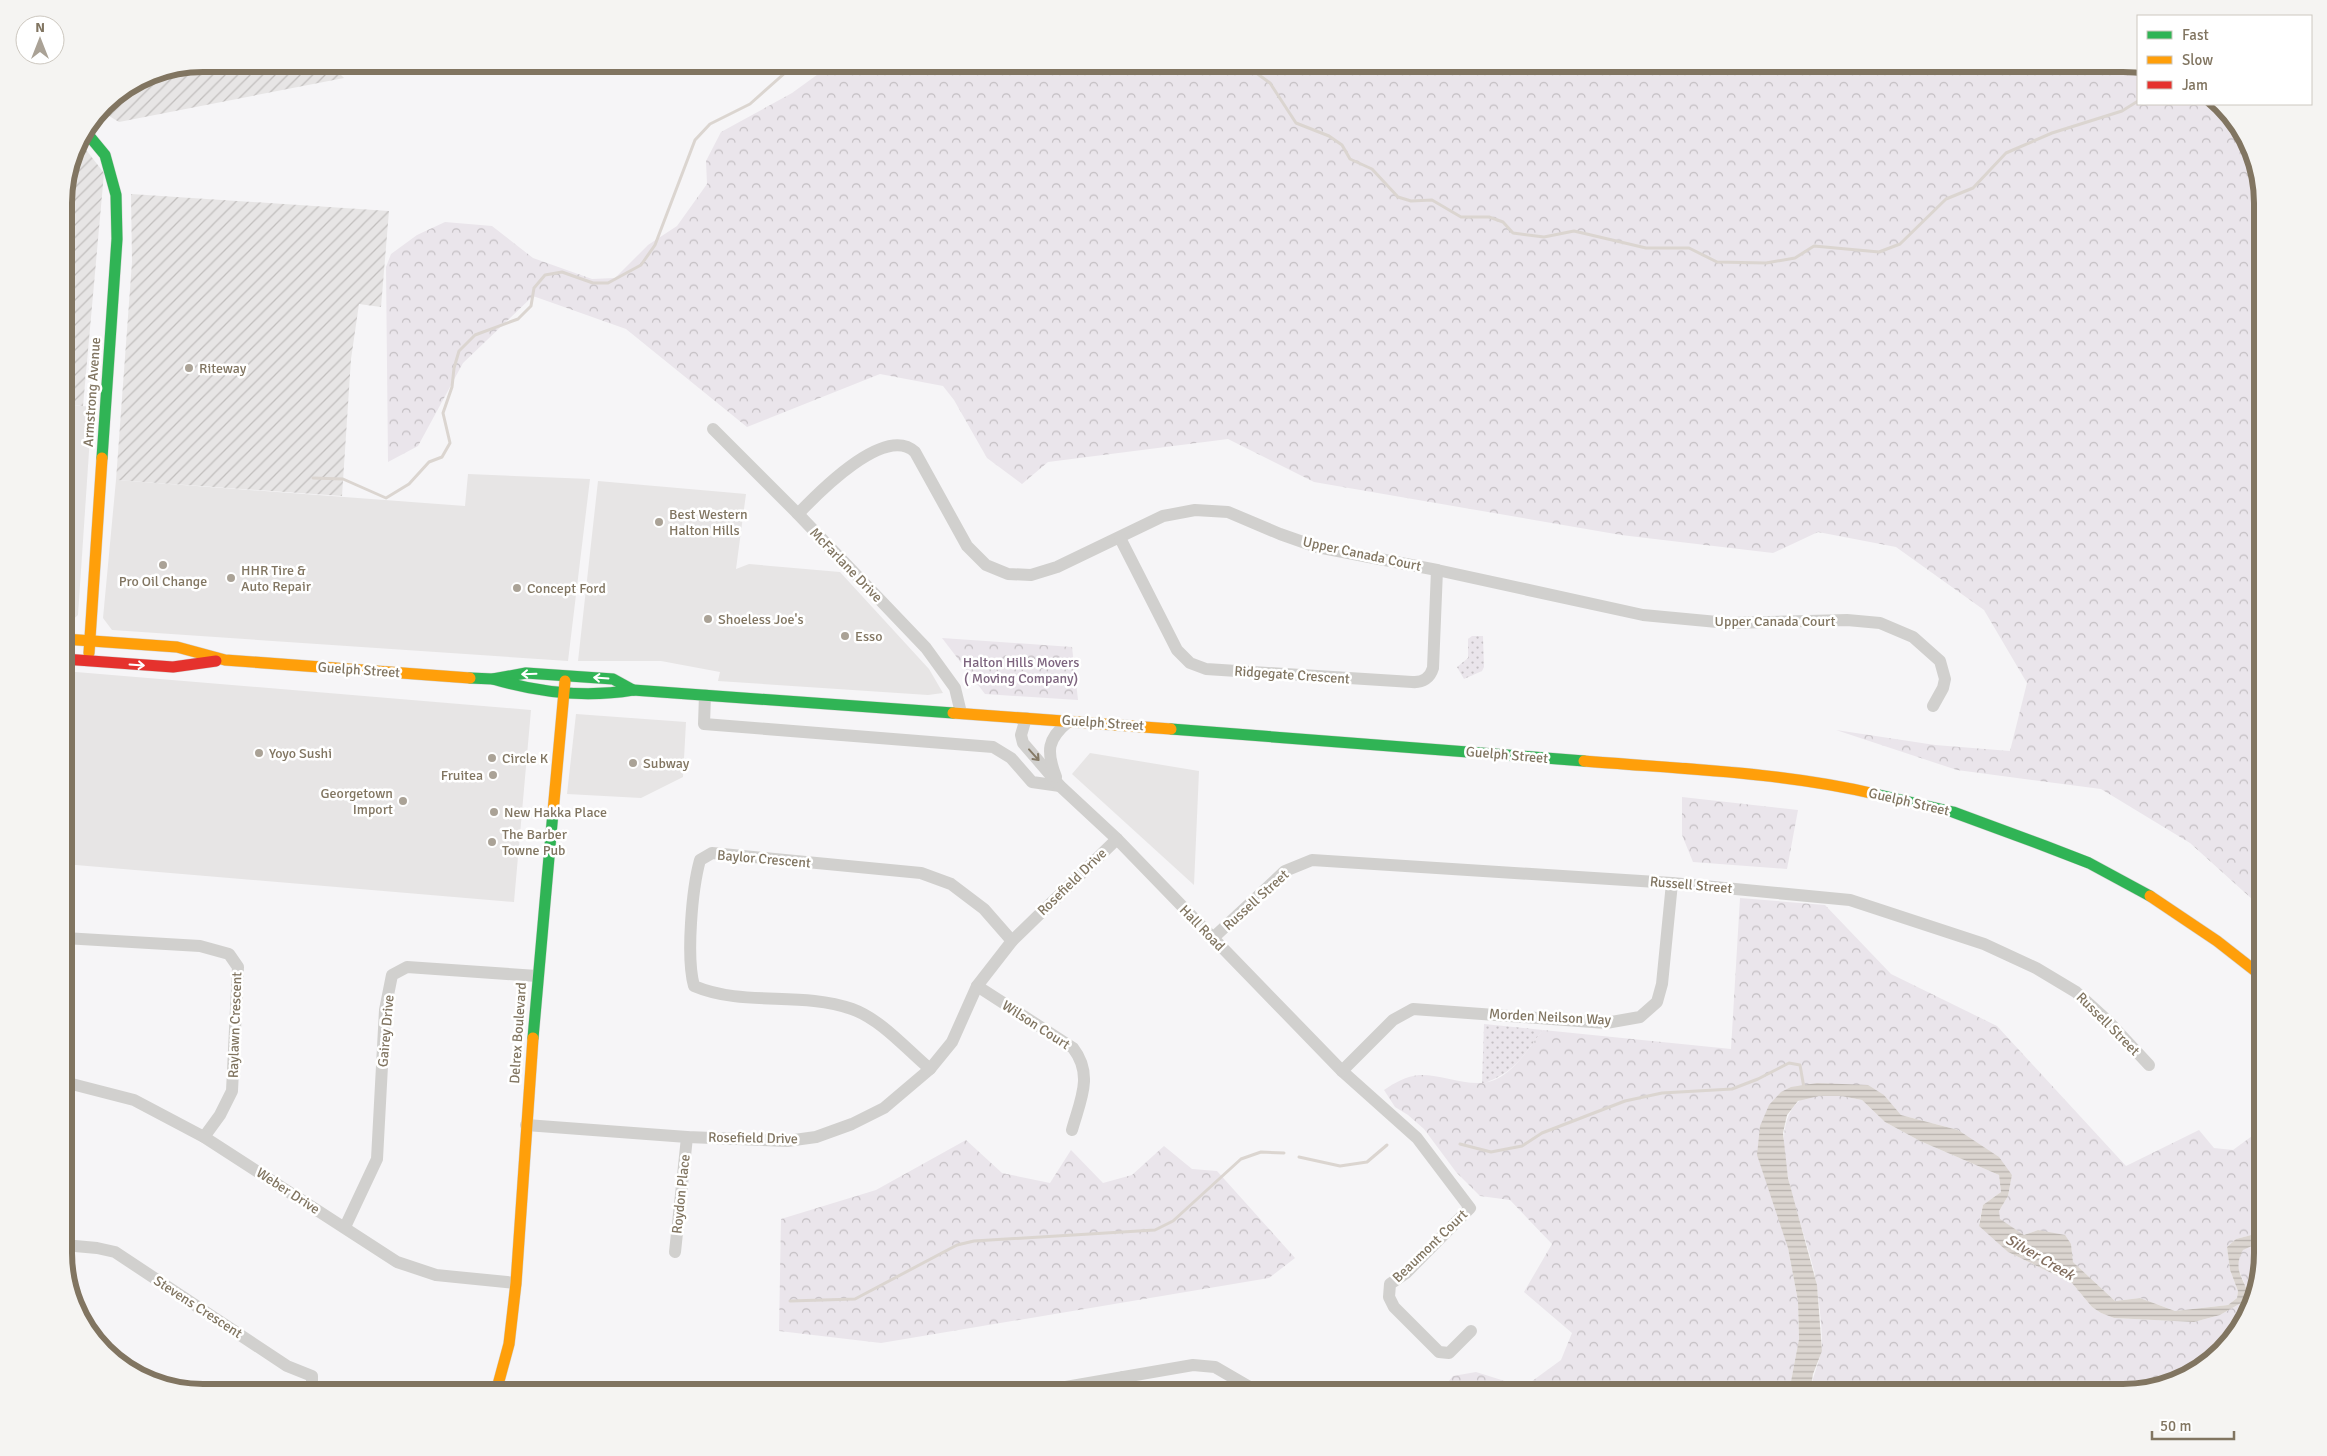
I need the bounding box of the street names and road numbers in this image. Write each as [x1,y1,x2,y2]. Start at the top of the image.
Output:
street label: Armstrong Avenue [80,337,104,447]
street label: McFarlane Drive [806,524,886,606]
street label: Upper Canada Court [1301,533,1423,575]
street label: Upper Canada Court [1715,613,1836,630]
street label: Guelph Street [317,659,401,681]
street label: Ridgegate Crescent [1234,662,1350,688]
street label: Guelph Street [1061,712,1145,734]
street label: Guelph Street [1465,743,1549,767]
street label: Guelph Street [1867,784,1951,820]
street label: Rosefield Drive [1034,845,1110,919]
street label: Baylor Crescent [716,846,812,872]
street label: Russell Street [1220,866,1292,934]
street label: Russell Street [1649,873,1733,897]
street label: Hall Road [1176,901,1228,955]
street label: Raylawn Crescent [225,972,245,1078]
street label: Delrex Boulevard [506,982,530,1084]
street label: Russell Street [2073,989,2143,1059]
street label: Gairey Drive [374,994,398,1068]
street label: Wilson Court [999,997,1073,1053]
street label: Morden Neilson Way [1489,1005,1612,1029]
street label: Rosefield Drive [708,1129,798,1147]
street label: Roydon Place [668,1153,694,1235]
street label: Weber Drive [253,1164,323,1218]
street label: Beaumont Court [1389,1206,1471,1286]
street label: Stevens Crescent [151,1272,245,1342]

